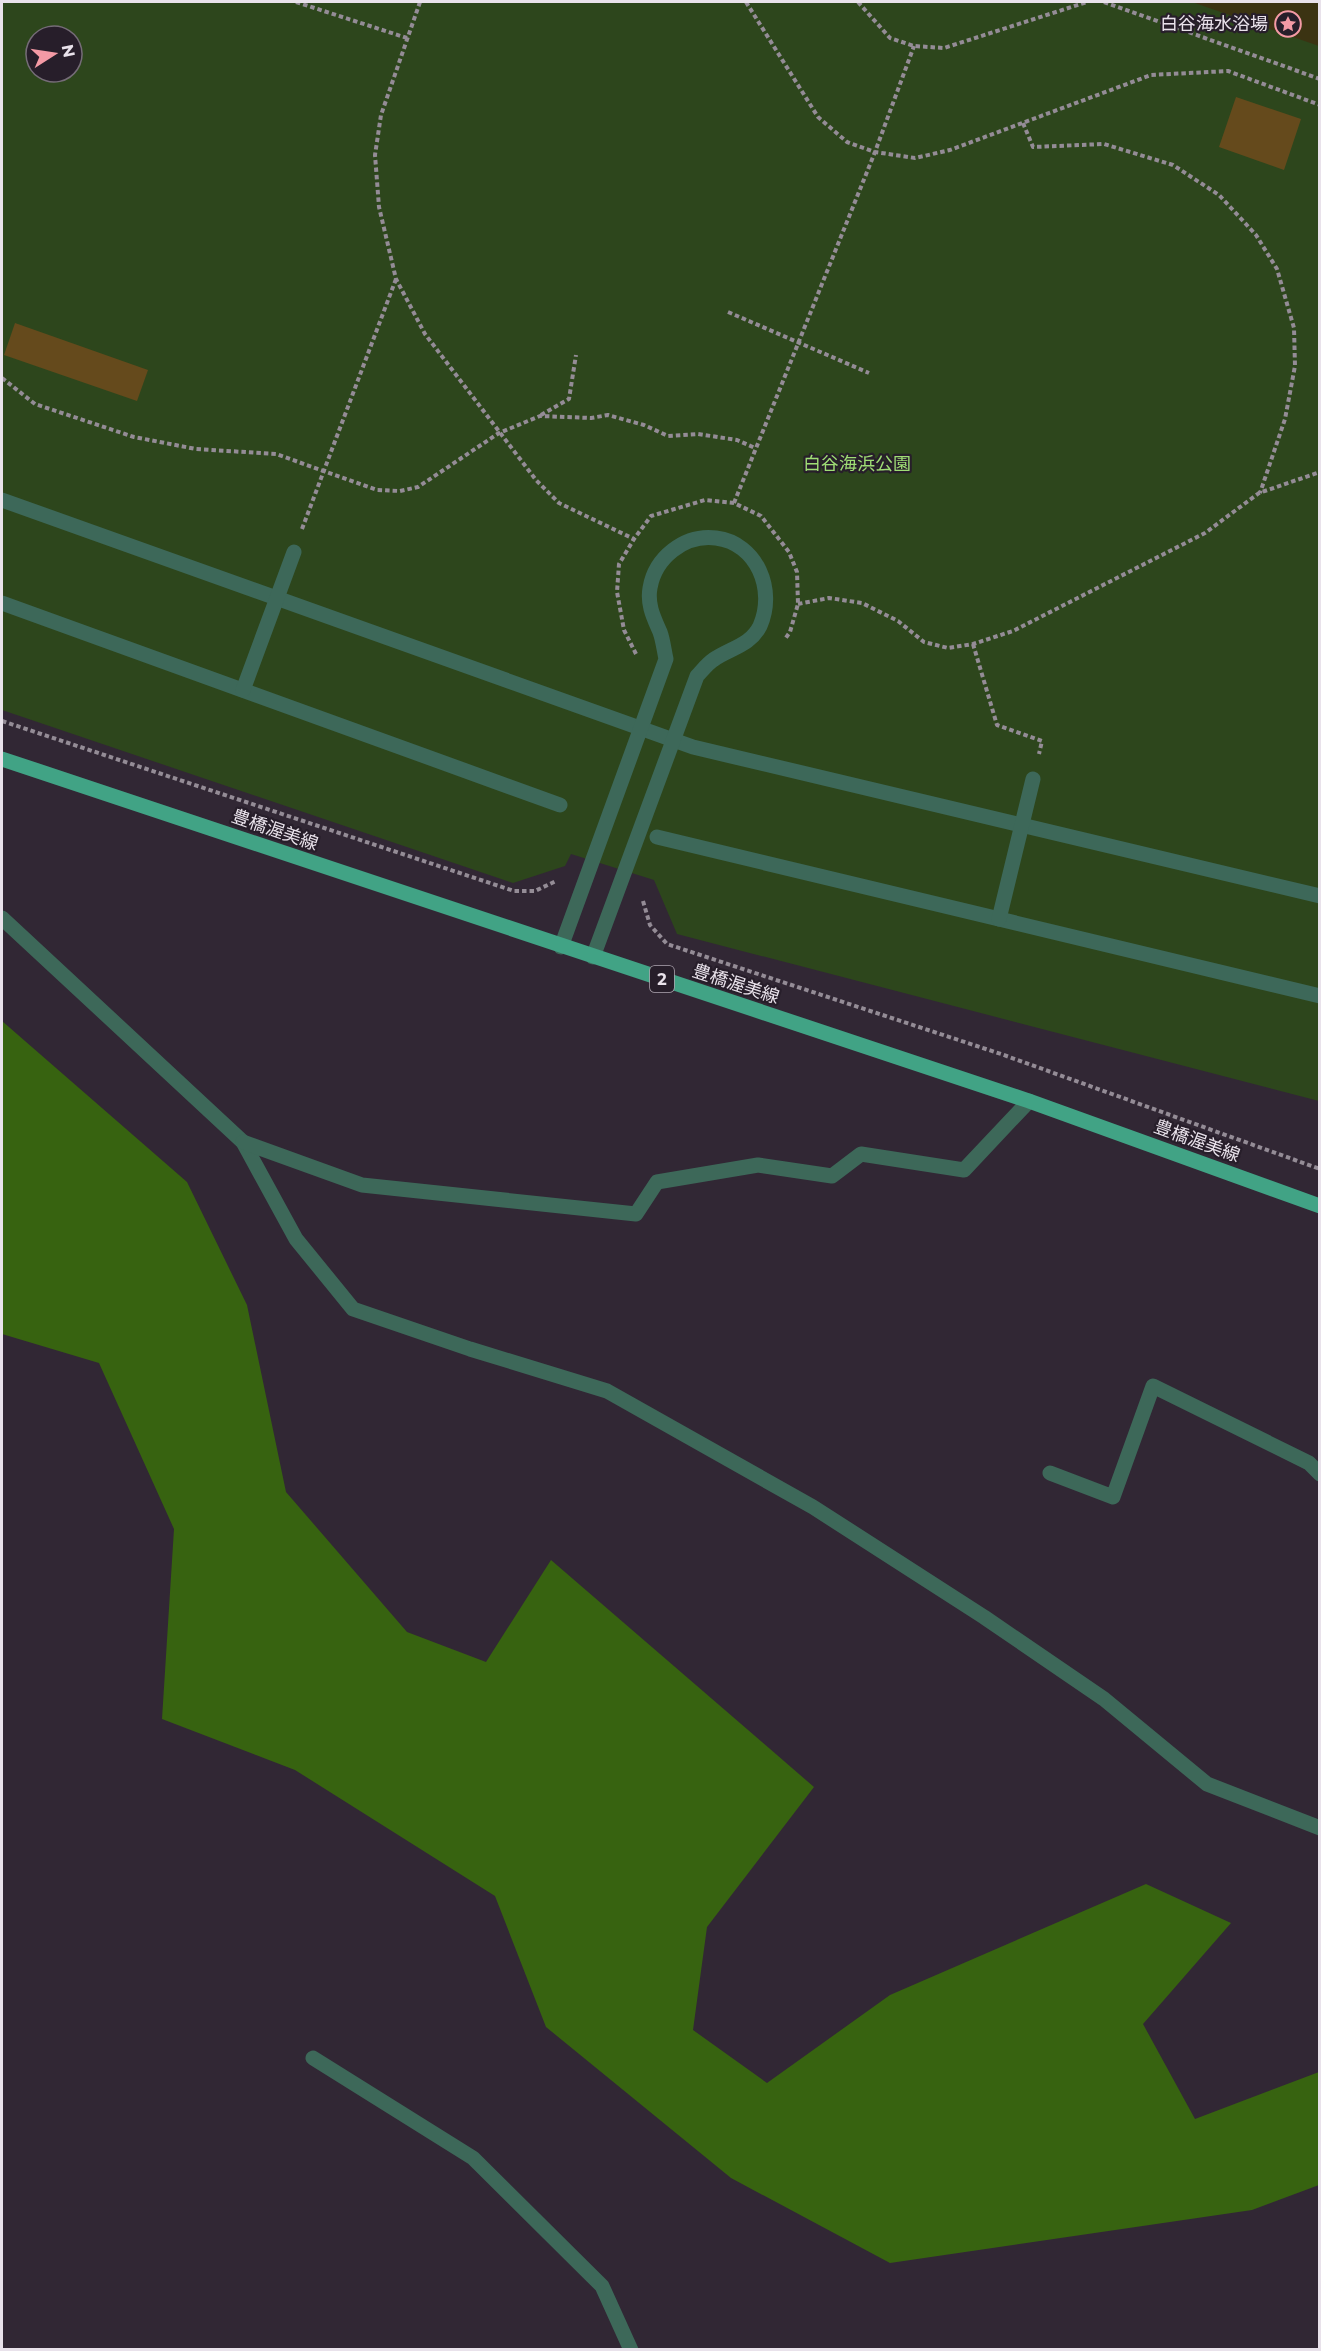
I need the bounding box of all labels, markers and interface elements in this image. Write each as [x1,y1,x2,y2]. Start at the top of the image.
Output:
place icon: 白谷海水浴場 [1273,9,1303,39]
place label: 白谷海水浴場 [1160,13,1268,35]
north arrow [24,24,84,84]
text: N [58,43,79,59]
park label: 白谷海浜公園 [803,453,911,475]
street label: 豊橋渥美線 [229,805,321,855]
street label: 豊橋渥美線 [690,960,782,1008]
road number: 2 [650,966,674,992]
street label: 豊橋渥美線 [1151,1115,1243,1167]

